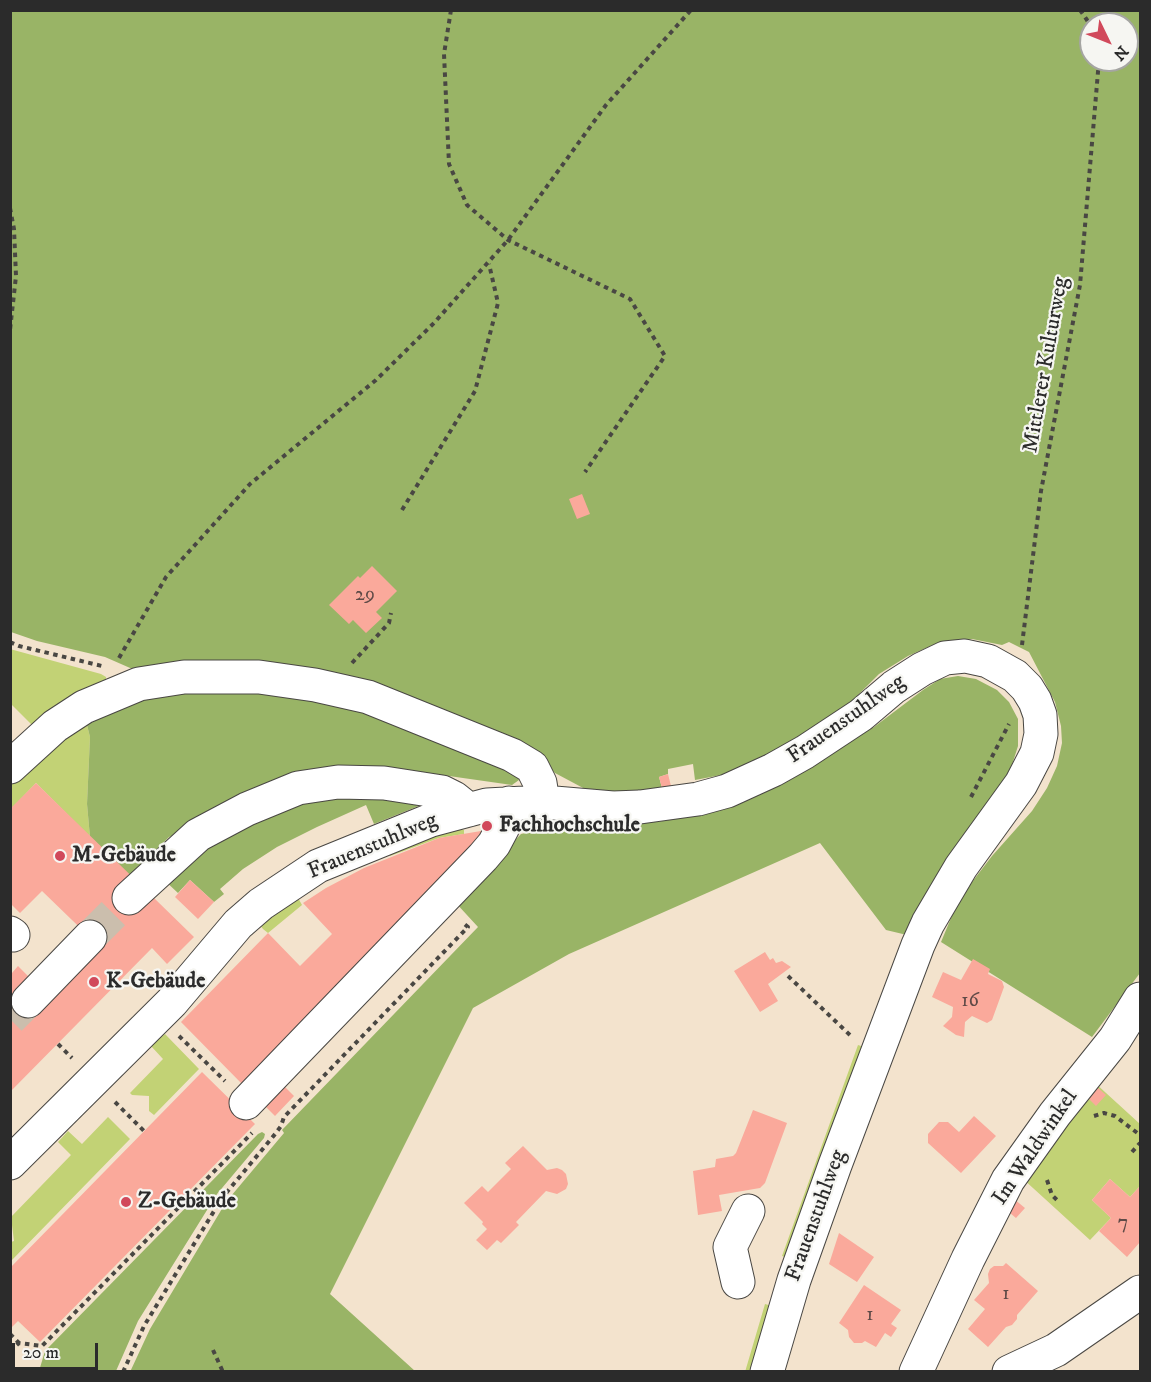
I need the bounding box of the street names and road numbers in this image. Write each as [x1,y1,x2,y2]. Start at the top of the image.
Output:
street label: Mittlerer Kulturweg [1019,275,1075,455]
street label: Frauenstuhlweg [783,670,911,770]
street label: Frauenstuhlweg [304,808,442,886]
street label: Im Waldwinkel [988,1085,1084,1211]
street label: Frauenstuhlweg [781,1147,853,1285]

